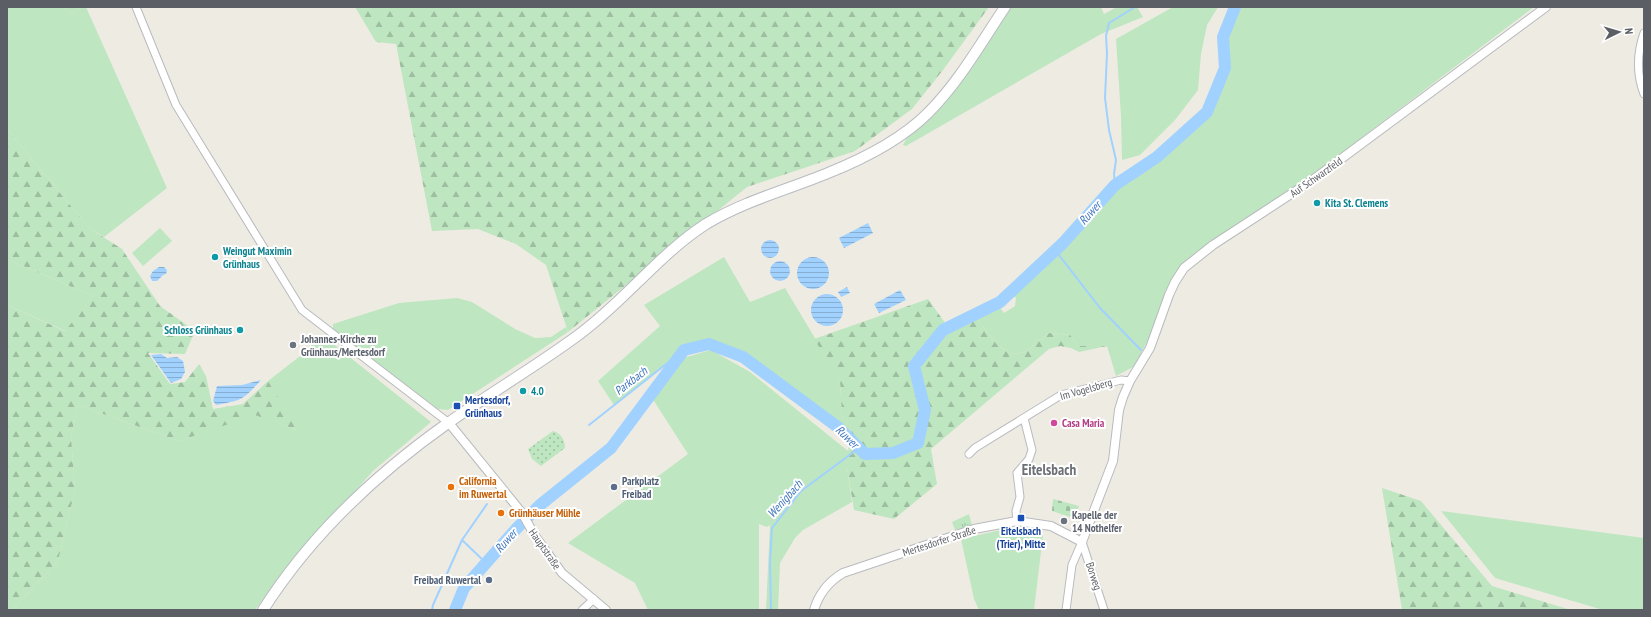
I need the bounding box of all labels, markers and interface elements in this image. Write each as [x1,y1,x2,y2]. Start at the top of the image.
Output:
north arrow [1599,12,1639,52]
text: N [1622,28,1636,35]
street label: Auf Schwarzfeld [1287,154,1345,200]
place label: Kita St. Clemens [1325,196,1388,210]
water label: Ruwer [1075,197,1105,227]
marker: Kita St. Clemens [1312,198,1322,208]
place label: Weingut Maximin Grünhaus [222,244,292,271]
marker: Weingut Maximin Grünhaus [210,252,220,262]
place label: Schloss Grünhaus [164,323,232,337]
marker: Schloss Grünhaus [235,325,245,335]
place label: Johannes-Kirche zu Grünhaus/Mertesdorf [300,332,386,359]
marker: Johannes-Kirche zu Grünhaus/Mertesdorf [288,340,298,350]
water label: Parkbach [611,363,651,398]
street label: Im Vogelsberg [1058,375,1114,403]
place label: 4.0 [531,384,544,398]
marker: 4.0 [518,386,528,396]
place label: Mertesdorf, Grünhaus [465,393,510,420]
marker: Mertesdorf, Grünhaus [452,401,462,411]
place label: Casa Maria [1062,416,1105,430]
marker: Casa Maria [1049,418,1059,428]
water label: Ruwer [833,422,863,452]
district label: Eitelsbach [1022,460,1076,479]
place label: California im Ruwertal [459,474,507,501]
place label: Parkplatz Freibad [622,474,659,501]
water label: Wenigbach [764,476,806,520]
marker: California im Ruwertal [446,482,456,492]
marker: Parkplatz Freibad [609,482,619,492]
place label: Grünhäuser Mühle [509,506,581,520]
marker: Grünhäuser Mühle [496,508,506,518]
place label: Kapelle der 14 Nothelfer [1072,508,1123,535]
marker: Eitelsbach (Trier), Mitte [1016,513,1026,523]
marker: Kapelle der 14 Nothelfer [1059,516,1069,526]
street label: Mertesdorfer Straße [901,522,978,559]
place label: Eitelsbach (Trier), Mitte [997,524,1046,551]
water label: Ruwer [491,525,521,555]
street label: Hauptstraße [526,526,564,573]
street label: Borweg [1083,560,1105,592]
place label: Freibad Ruwertal [414,573,481,587]
marker: Freibad Ruwertal [484,575,494,585]

